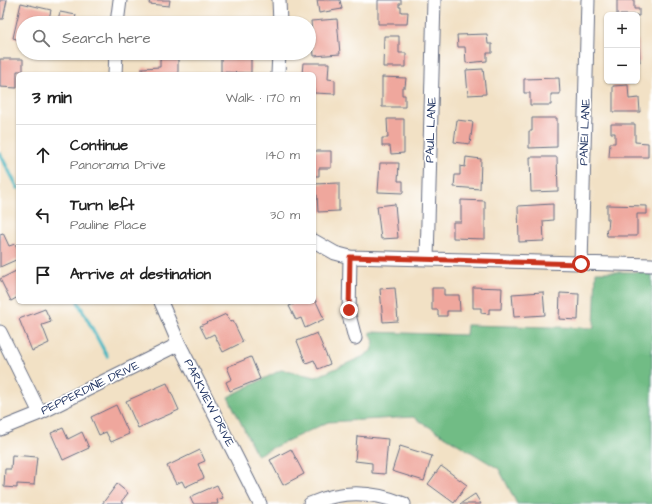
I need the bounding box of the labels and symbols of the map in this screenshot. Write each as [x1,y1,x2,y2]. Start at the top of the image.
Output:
street label: PAUL LANE [421,97,441,163]
street label: PANEI LANE [575,98,595,166]
route start [572,255,590,273]
route end [340,301,358,319]
street label: PARKVIEW DRIVE [180,356,238,450]
street label: PEPPERDINE DRIVE [38,357,142,419]

